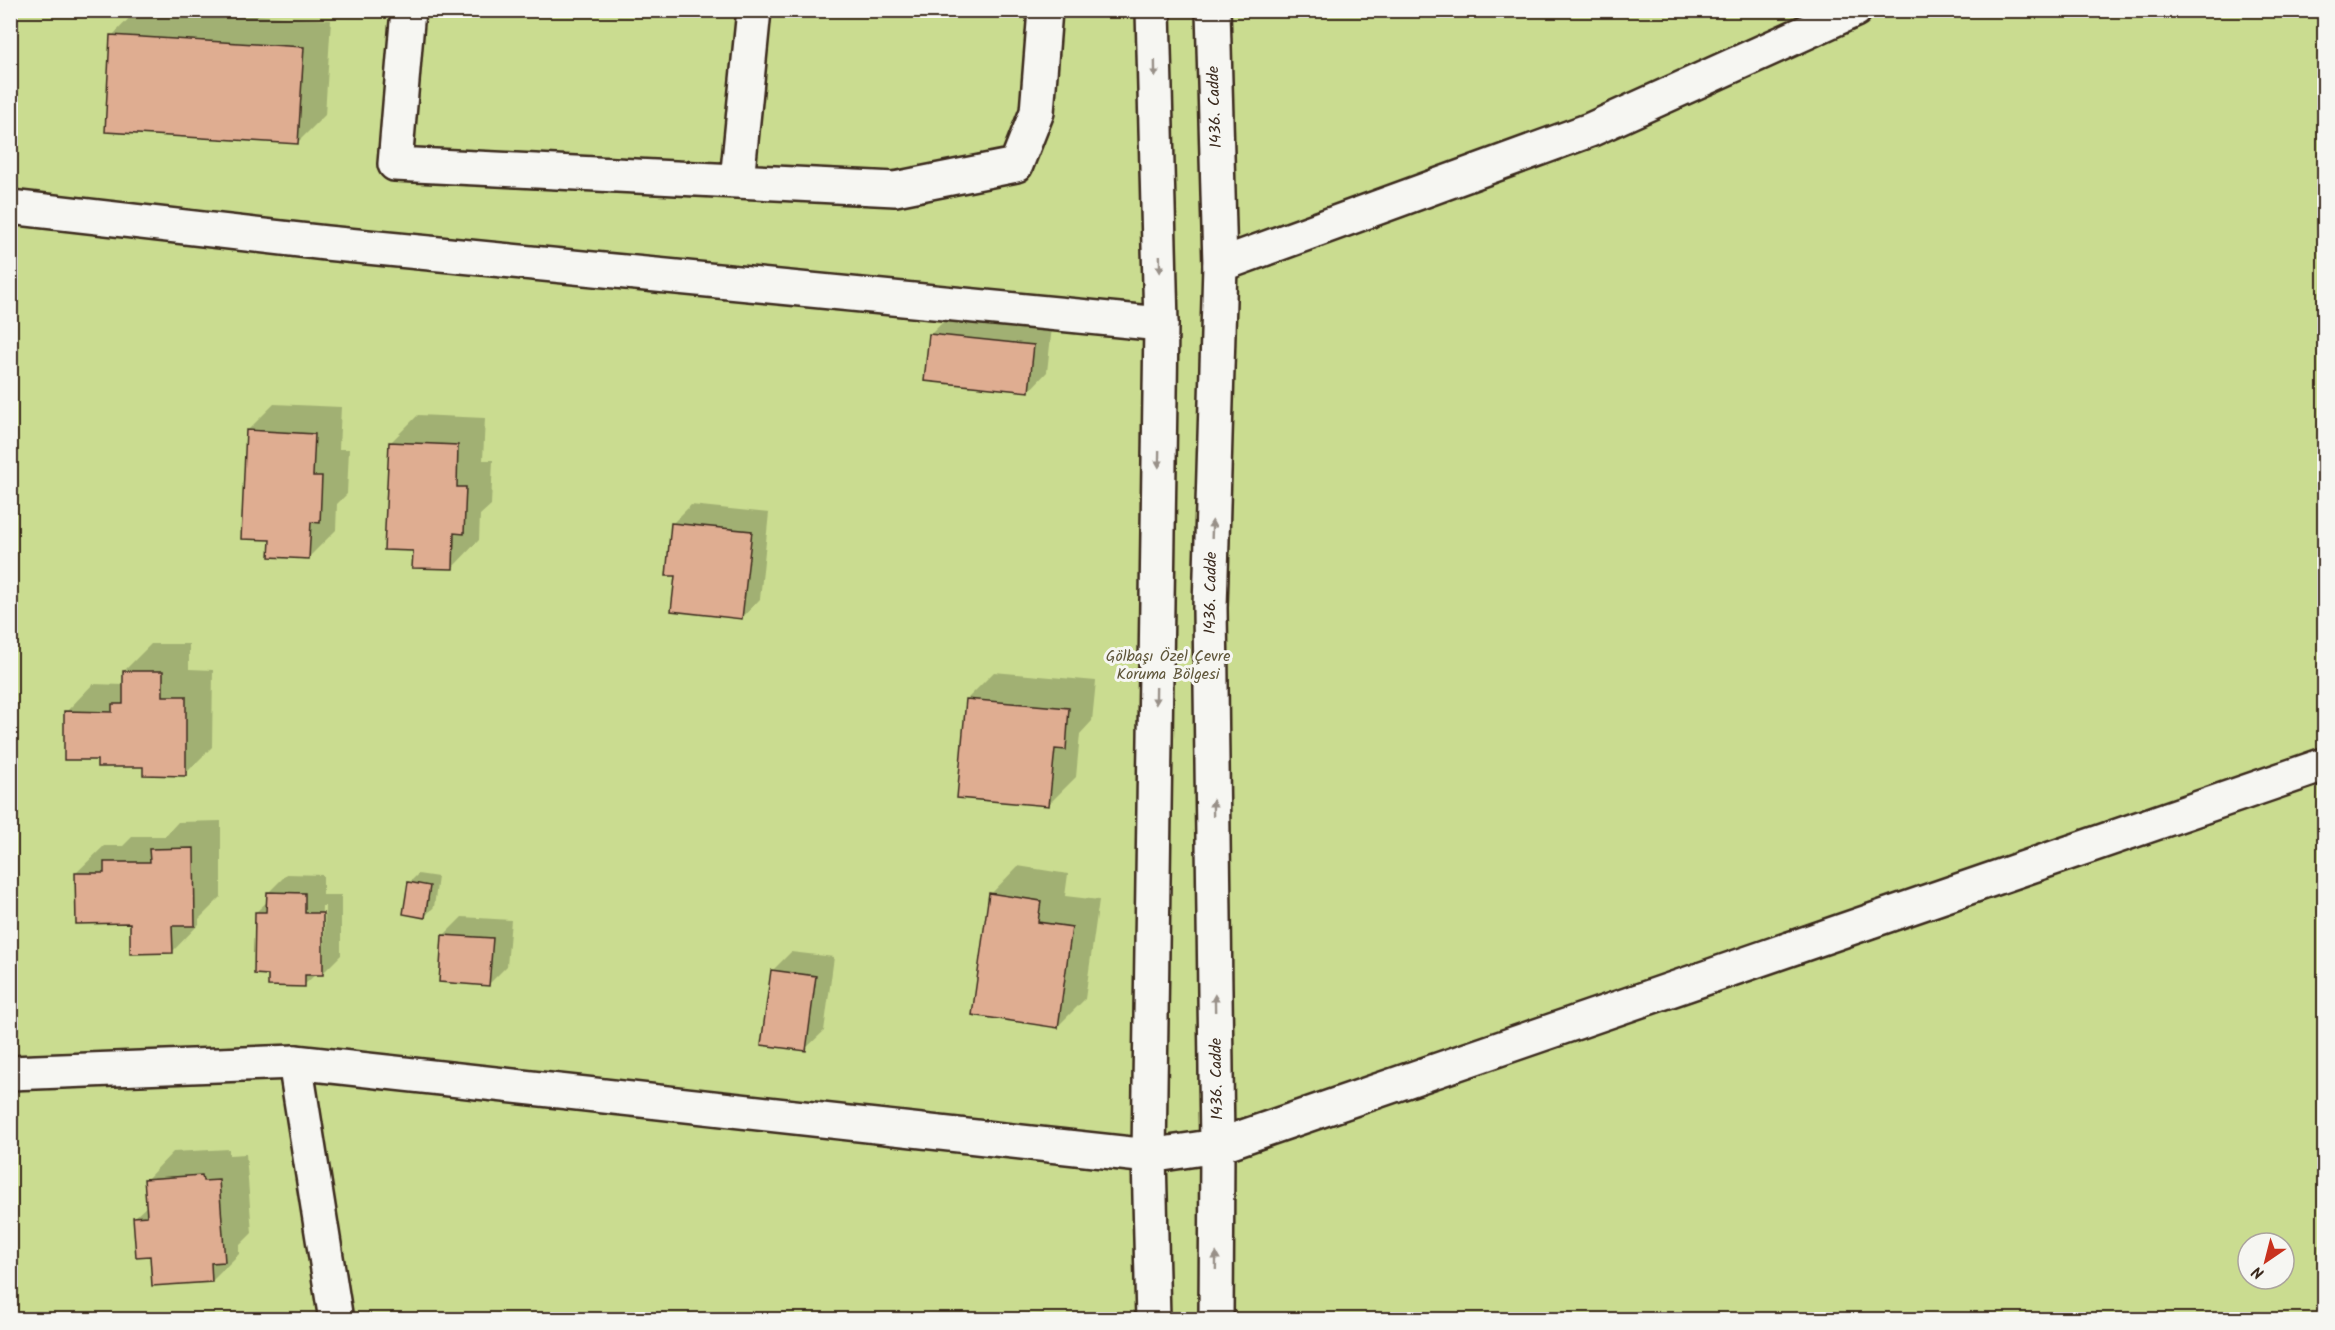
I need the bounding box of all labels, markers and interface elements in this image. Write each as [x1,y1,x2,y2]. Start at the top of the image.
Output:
one-way arrow [1150,59,1159,78]
street label: 1436. Cadde [1201,65,1229,149]
one-way arrow [1155,254,1164,273]
one-way arrow [1154,449,1164,468]
one-way arrow [1208,520,1217,539]
street label: 1436. Cadde [1198,552,1224,634]
park label: Gölbaşı Özel Çevre Koruma Bölgesi [1106,644,1230,687]
one-way arrow [1151,686,1161,705]
one-way arrow [1208,799,1218,818]
one-way arrow [1211,994,1220,1013]
street label: 1436. Cadde [1204,1038,1230,1120]
north arrow [2236,1231,2296,1291]
one-way arrow [1211,1252,1221,1271]
text: N [2247,1259,2270,1285]

